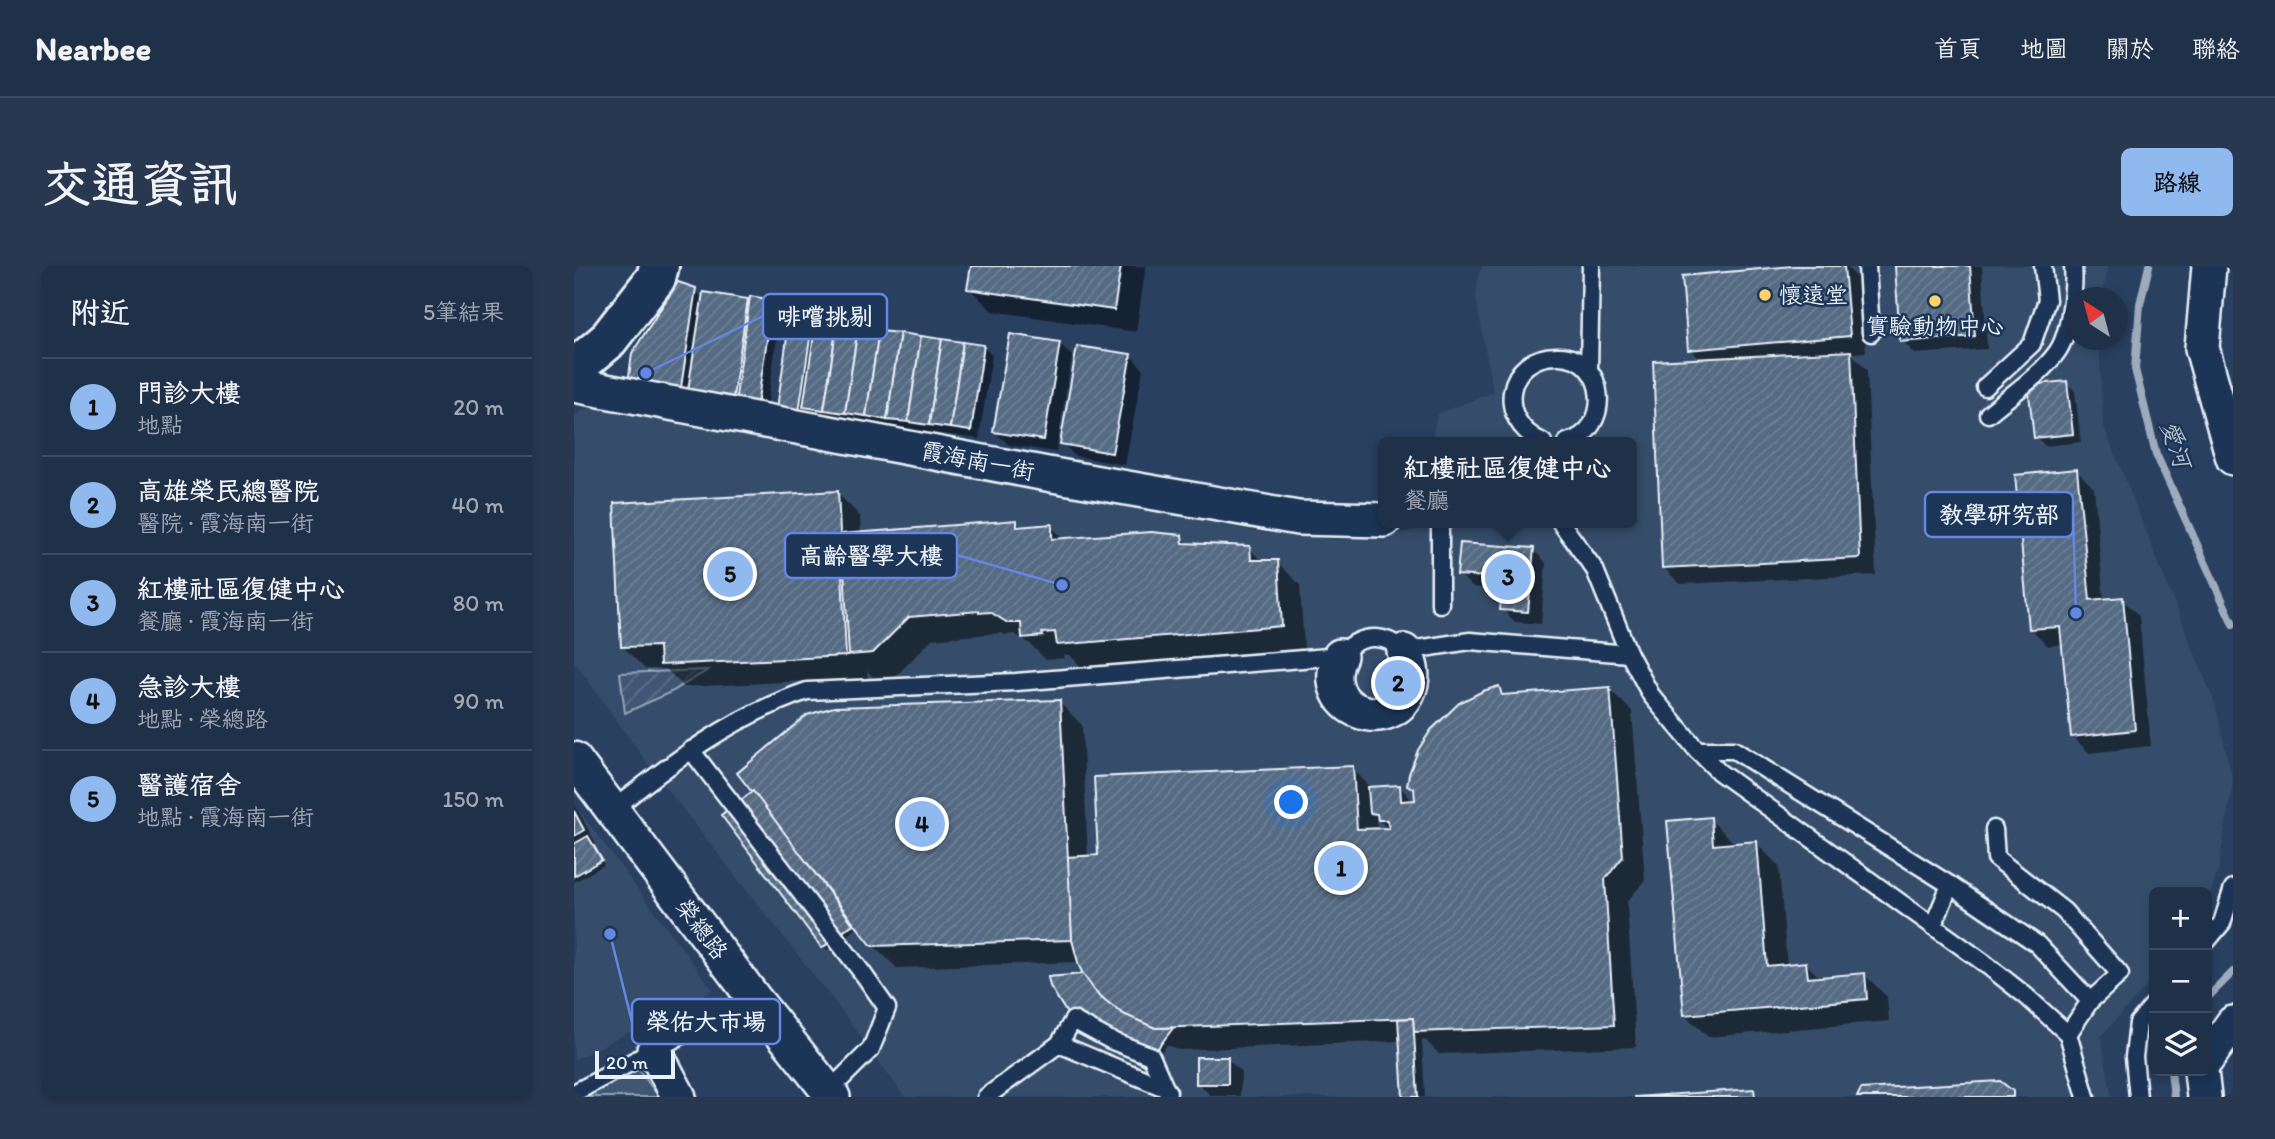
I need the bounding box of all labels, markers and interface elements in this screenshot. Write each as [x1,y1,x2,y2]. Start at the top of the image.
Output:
text: Nearbee [35,29,151,68]
text: 首頁 [1934,34,1982,63]
text: 地圖 [2020,34,2068,63]
text: 關於 [2106,34,2154,63]
text: 聯絡 [2192,34,2240,63]
button: 路線 [2121,148,2233,216]
text: 交通資訊 [42,154,238,213]
place label: 懷遠堂 [1779,281,1848,309]
marker: 懷遠堂 [1757,287,1773,303]
north arrow [2065,287,2128,350]
marker: 實驗動物中心 [1927,293,1943,309]
text: 附近 [70,294,130,331]
callout: 啡嚐挑剔 [763,294,887,339]
text: 5筆結果 [423,298,504,326]
text: 啡嚐挑剔 [777,302,873,331]
place label: 實驗動物中心 [1866,312,2004,340]
text: 門診大樓 [137,377,241,409]
text: 1 [88,393,98,421]
text: 20 m [453,393,504,421]
text: 地點 [137,411,183,439]
water label: 愛河 [2154,417,2199,475]
street label: 霞海南一街 [919,436,1037,486]
popup [1378,437,1637,528]
text: 紅樓社區復健中心 [1403,452,1612,484]
text: 高雄榮民總醫院 [137,475,319,507]
text: 餐廳 [1403,486,1449,514]
text: 2 [87,491,99,519]
text: 40 m [451,491,504,519]
callout: 教學研究部 [1925,492,2073,537]
text: 教學研究部 [1939,500,2059,529]
text: 醫院 · 霞海南一街 [137,509,314,537]
callout: 高齡醫學大樓 [785,533,957,578]
text: 高齡醫學大樓 [799,541,943,570]
pin: 5 [707,548,753,600]
pin: 3 [1485,551,1531,603]
text: 紅樓社區復健中心 [137,573,345,605]
text: 3 [87,589,99,617]
text: 80 m [453,589,504,617]
text: 餐廳 · 霞海南一街 [137,607,314,635]
pin: 2 [1375,657,1421,709]
text: 急診大樓 [137,671,241,703]
text: 4 [86,687,100,715]
text: 90 m [453,687,504,715]
text: 地點 · 榮總路 [137,705,268,733]
text: 醫護宿舍 [137,769,241,801]
text: 5 [87,785,99,813]
text: 150 m [443,785,504,813]
your location [1274,785,1308,819]
pin: 4 [899,798,945,850]
text: 地點 · 霞海南一街 [137,803,314,831]
pin: 1 [1318,842,1364,894]
map controls [2149,887,2212,1076]
button: + [2149,887,2212,950]
street label: 榮總路 [670,893,734,965]
button: − [2149,950,2212,1013]
callout: 榮佑大市場 [632,999,780,1044]
text: 榮佑大市場 [646,1007,766,1036]
button: layers [2149,1013,2212,1076]
scale bar [595,1048,676,1080]
text: 20 m [606,1051,648,1074]

